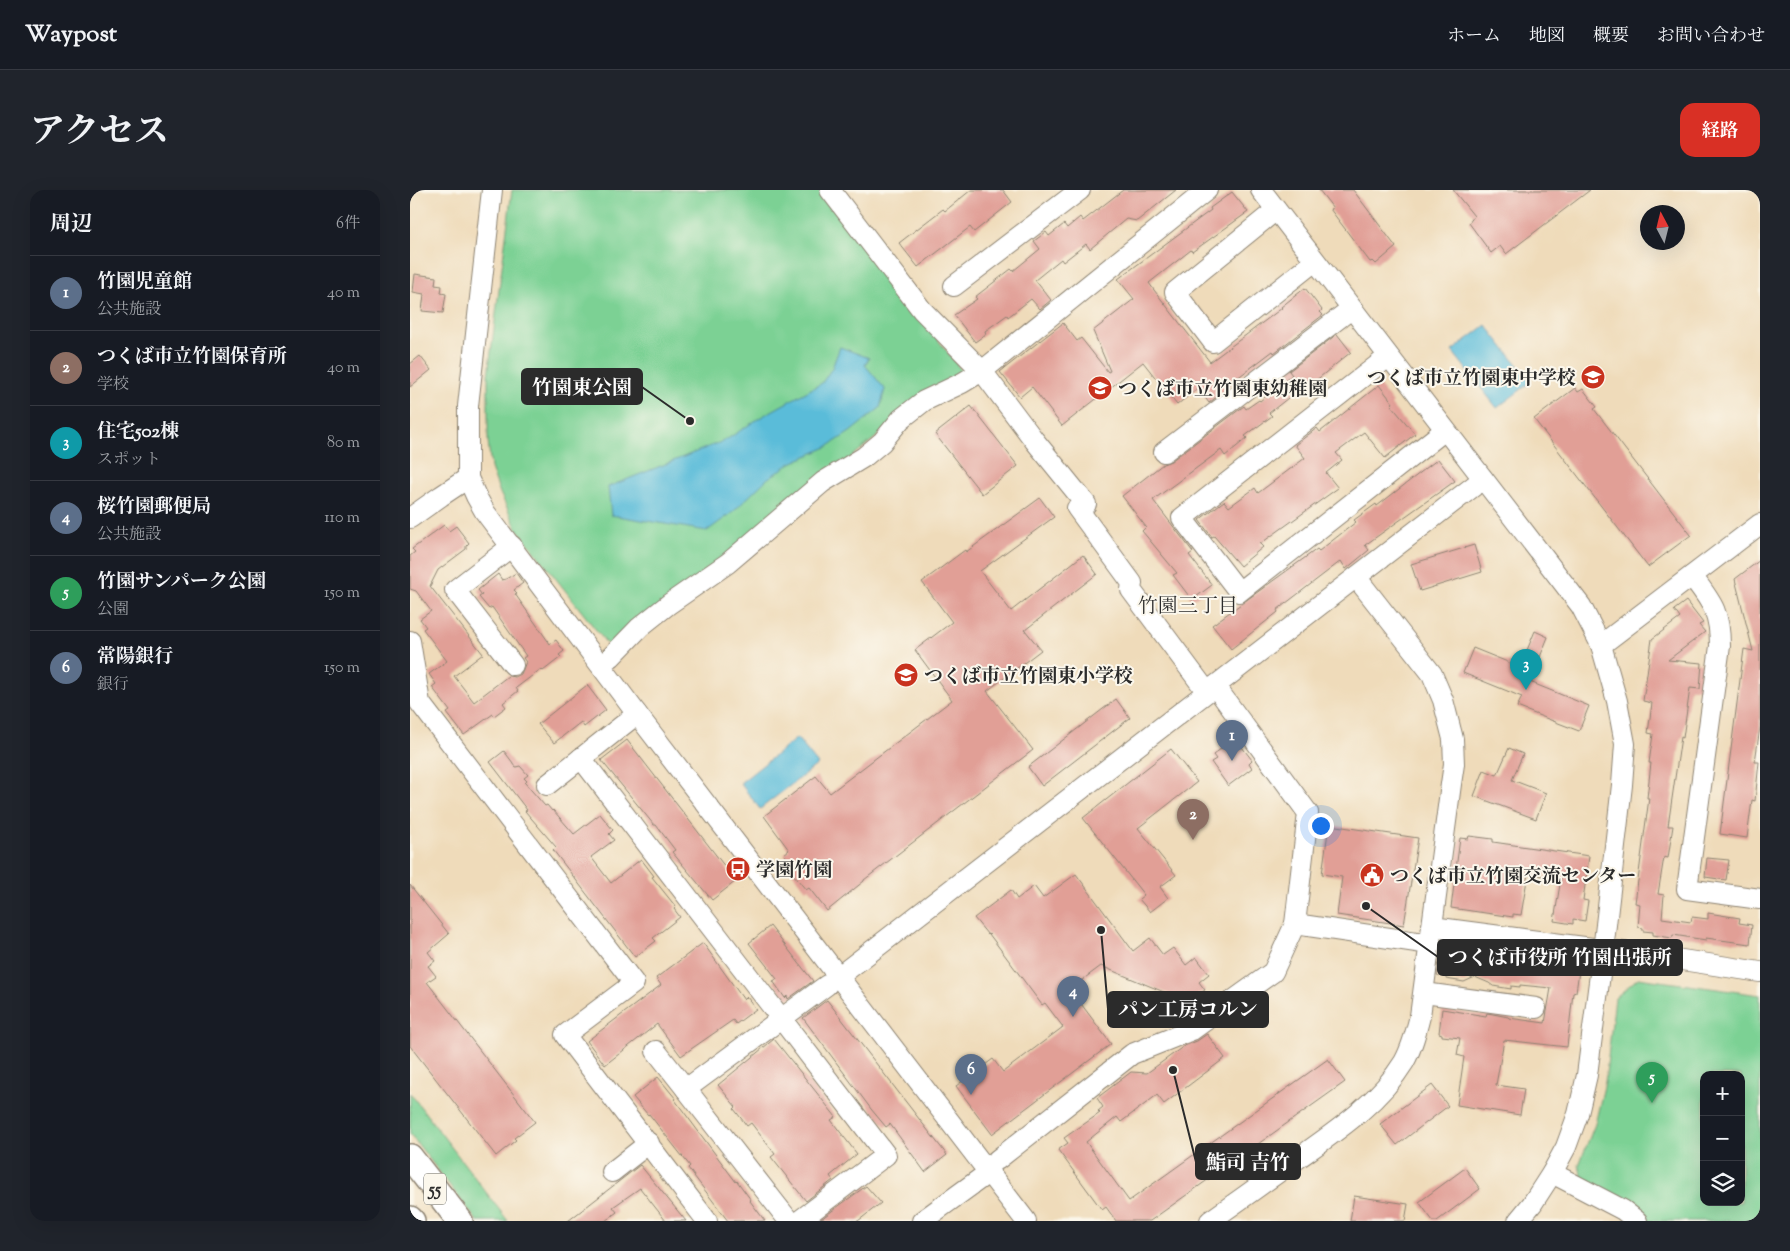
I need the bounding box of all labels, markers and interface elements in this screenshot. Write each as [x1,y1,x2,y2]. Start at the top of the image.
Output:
text: Waypost [25,18,117,52]
text: ホーム [1447,24,1501,50]
text: 地図 [1529,24,1565,50]
text: 概要 [1593,24,1629,50]
text: お問い合わせ [1657,24,1765,50]
button: 経路 [1680,103,1760,157]
text: アクセス [30,108,169,159]
north arrow [1640,205,1685,250]
text: 周辺 [50,210,92,240]
text: 6件 [336,213,360,236]
text: 竹園児童館 [97,269,192,296]
text: 1 [63,282,69,305]
text: 40 m [327,282,360,305]
text: 公共施設 [97,299,161,322]
text: つくば市立竹園保育所 [97,344,287,371]
text: 2 [62,357,70,380]
text: 40 m [327,357,360,380]
school or university icon: つくば市立竹園東中学校 [1580,364,1606,390]
place label: つくば市立竹園東中学校 [1367,366,1576,393]
callout: 竹園東公園 [522,369,642,404]
text: 学校 [97,374,129,397]
text: 竹園東公園 [532,375,632,404]
school or university icon: つくば市立竹園東幼稚園 [1087,375,1113,401]
place label: つくば市立竹園東幼稚園 [1118,377,1327,404]
text: 住宅502棟 [97,419,179,446]
text: 3 [63,432,69,455]
text: 80 m [327,432,360,455]
text: スポット [97,449,161,472]
text: 桜竹園郵便局 [97,494,211,521]
text: 4 [62,507,70,530]
text: 110 m [324,507,360,530]
text: 公共施設 [97,524,161,547]
text: 竹園サンパーク公園 [97,569,266,596]
text: 5 [63,582,69,605]
text: 150 m [324,582,360,605]
district label: 竹園三丁目 [1138,593,1238,622]
text: 公園 [97,599,129,622]
text: 常陽銀行 [97,644,173,671]
pin: 3 [1510,649,1542,690]
text: 6 [62,657,70,680]
text: 150 m [324,657,360,680]
school or university icon: つくば市立竹園東小学校 [893,662,919,688]
place label: つくば市立竹園東小学校 [924,664,1133,691]
text: 銀行 [97,674,129,697]
pin: 1 [1216,720,1248,761]
pin: 2 [1177,799,1209,840]
your location [1308,813,1334,839]
bus stop icon: 学園竹園 [725,856,751,882]
place label: 学園竹園 [756,858,832,885]
public building icon: つくば市立竹園交流センター [1359,862,1385,888]
place label: つくば市立竹園交流センター [1390,864,1636,891]
callout: つくば市役所 竹園出張所 [1438,940,1682,975]
text: つくば市役所 竹園出張所 [1448,945,1672,974]
pin: 4 [1057,976,1089,1017]
callout: パン工房コルン [1108,992,1268,1027]
text: パン工房コルン [1118,997,1258,1026]
pin: 6 [955,1054,987,1095]
pin: 5 [1636,1062,1668,1103]
map controls [1700,1071,1745,1206]
button: + [1700,1071,1745,1116]
button: − [1700,1116,1745,1161]
callout: 鮨司 吉竹 [1196,1144,1300,1179]
text: 鮨司 吉竹 [1206,1150,1290,1179]
button: layers [1700,1161,1745,1206]
road number: 55 [424,1174,446,1204]

